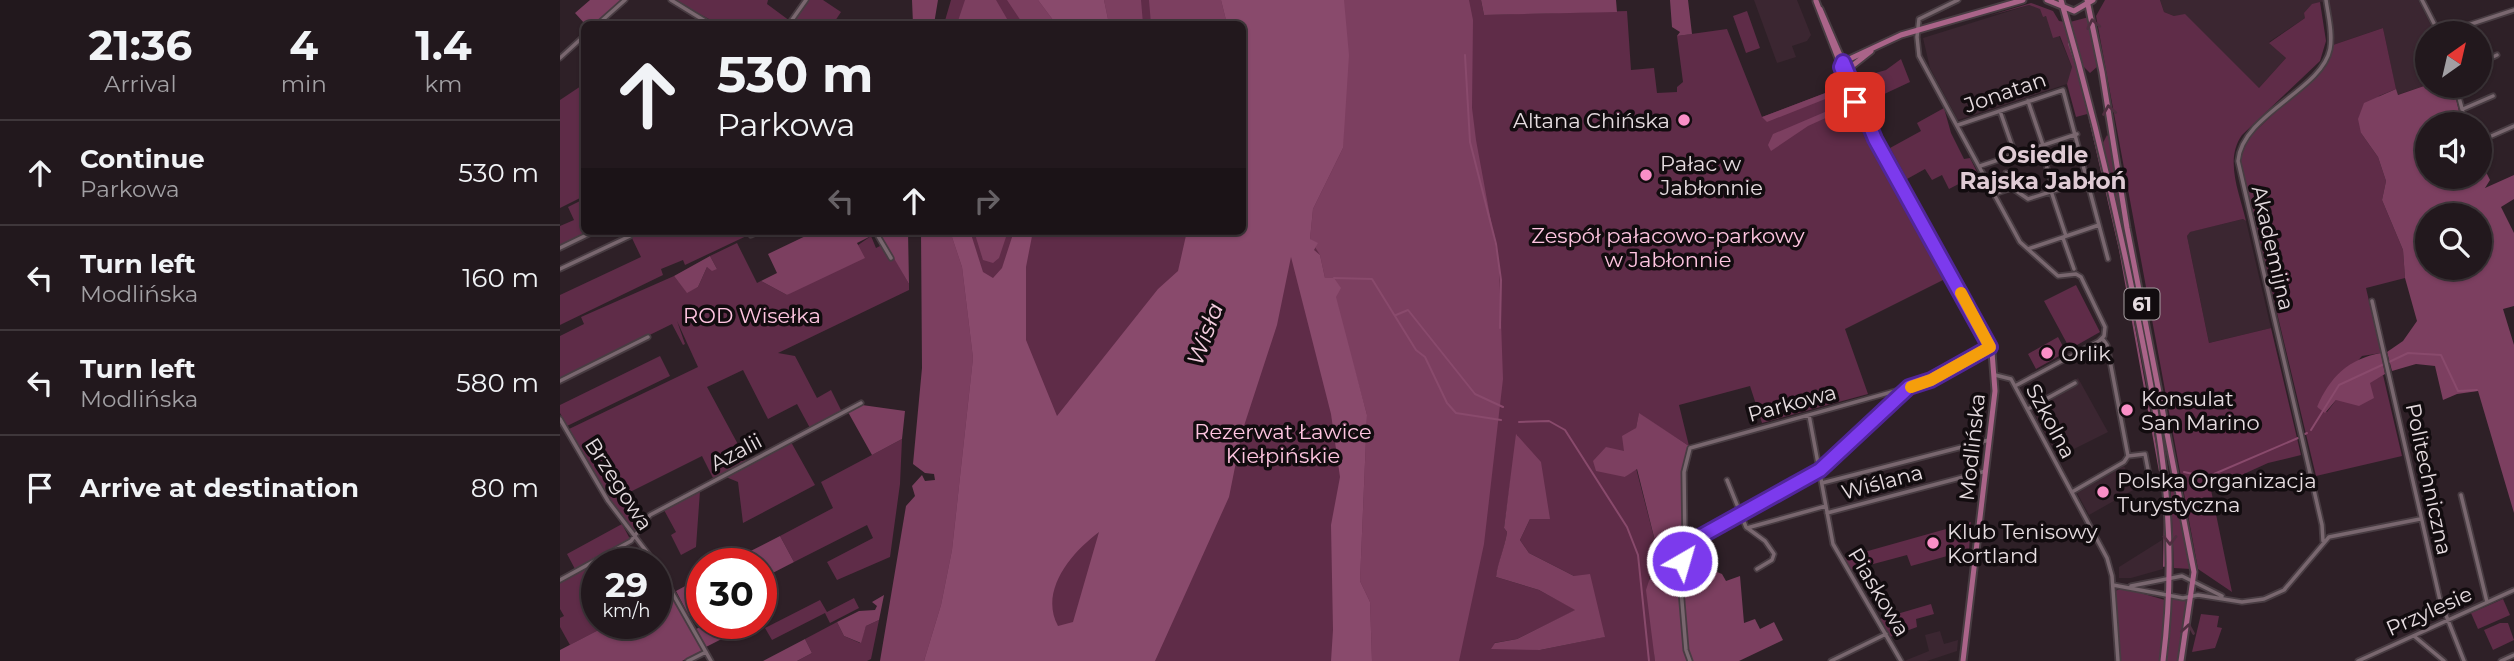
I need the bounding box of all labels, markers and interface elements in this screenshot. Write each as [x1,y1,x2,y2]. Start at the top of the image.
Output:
one-way arrow [2086,18,2101,30]
text: 21:36 [88,19,192,71]
text: 4 [289,19,318,71]
text: 1.4 [415,19,472,71]
north arrow [2415,21,2492,98]
map controls [2415,21,2492,280]
text: 530 m [717,45,873,104]
icon: ahead [602,49,693,140]
street label: Jonatan [1960,66,2049,118]
text: Arrival [104,70,177,98]
text: min [281,70,327,98]
text: km [424,70,462,98]
pin [1825,72,1885,132]
icon: arrive [1836,83,1874,121]
one-way arrow [2102,104,2117,116]
text: Parkowa [717,105,855,144]
place label: Altana Chińska [1513,108,1670,133]
marker: Altana Chińska [1676,112,1692,128]
button: sound [2415,112,2492,189]
district label: Osiedle Rajska Jabłoń [1960,141,2126,195]
text: Continue [80,143,205,175]
place label: Pałac w Jabłonnie [1659,151,1763,200]
icon: ahead [21,154,59,192]
text: 530 m [458,157,539,189]
marker: Pałac w Jabłonnie [1638,167,1654,183]
text: Parkowa [80,175,179,203]
icon: left [822,182,860,220]
icon: ahead [895,182,933,220]
icon: right [968,182,1006,220]
street label: Akademijna [2247,183,2299,313]
button: search [2415,203,2492,280]
park label: Zespół pałacowo-parkowy w Jabłonnie [1531,223,1805,272]
text: Turn left [80,248,196,280]
icon: left [21,259,59,297]
text: 160 m [462,262,539,294]
text: Modlińska [80,280,198,308]
road number: 61 [2124,288,2160,320]
water label: Wisła [1181,299,1229,369]
park label: ROD Wisełka [683,303,821,328]
place label: Orlik [2061,341,2111,366]
marker: Orlik [2039,345,2055,361]
text: Turn left [80,353,196,385]
icon: left [21,364,59,402]
text: 580 m [456,367,539,399]
street label: Parkowa [1745,379,1839,427]
street label: Szkolna [2021,379,2081,463]
text: Modlińska [80,385,198,413]
place label: Konsulat San Marino [2141,386,2260,435]
street label: Modlińska [1954,392,1990,502]
street label: Politechniczna [2401,401,2457,557]
marker: Konsulat San Marino [2119,402,2135,418]
park label: Rezerwat Ławice Kiełpińskie [1194,419,1372,468]
street label: Azalii [706,428,766,476]
street label: Brzegowa [580,433,658,535]
street label: Wiślana [1838,459,1926,505]
place label: Polska Organizacja Turystyczna [2117,468,2317,517]
icon: arrive [21,469,59,507]
text: Arrive at destination [80,472,359,504]
text: 80 m [471,472,539,504]
marker: Polska Organizacja Turystyczna [2095,484,2111,500]
place label: Klub Tenisowy Kortland [1947,519,2098,568]
position arrow [1645,524,1719,598]
marker: Klub Tenisowy Kortland [1925,535,1941,551]
one-way arrow [2163,535,2178,546]
street label: Piaskowa [1843,543,1915,641]
speed limit sign: 30 [686,548,777,639]
text: 29 [605,563,648,606]
street label: Przylesie [2382,581,2476,641]
text: km/h [602,600,651,622]
one-way arrow [2180,623,2195,634]

